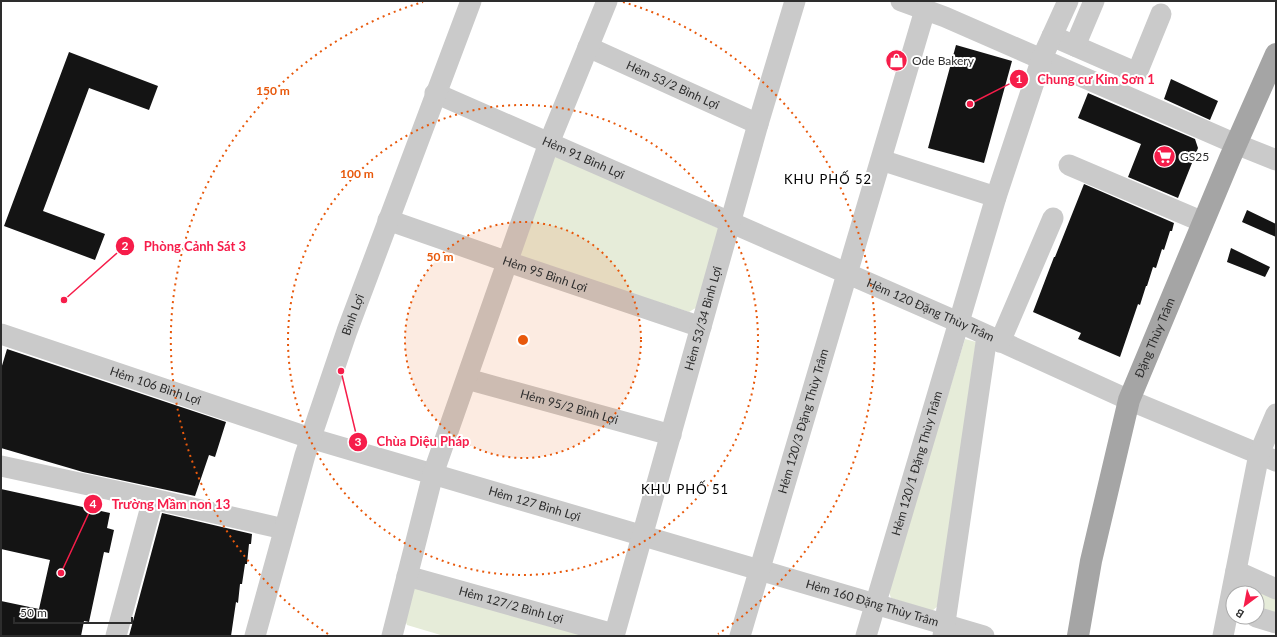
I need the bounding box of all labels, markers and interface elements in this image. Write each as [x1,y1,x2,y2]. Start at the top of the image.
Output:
shop icon: Ode Bakery [884,48,910,74]
place label: Ode Bakery [912,53,975,68]
street label: Hẻm 53/2 Bình Lợi [624,57,722,113]
callout: Chung cư Kim Sơn 1 [1009,67,1163,92]
text: 1 [1016,71,1023,86]
text: Chung cư Kim Sơn 1 [1037,71,1155,87]
text: 150 m [256,83,290,98]
street label: Hẻm 91 Bình Lợi [540,133,627,182]
supermarket icon: GS25 [1152,144,1178,170]
place label: GS25 [1180,149,1209,164]
text: 100 m [340,166,374,181]
district label: KHU PHỐ 52 [784,170,872,187]
callout: Phòng Cảnh Sát 3 [115,234,254,259]
text: 2 [122,238,129,253]
text: Phòng Cảnh Sát 3 [144,238,246,254]
text: 50 m [427,249,453,264]
street label: Hẻm 95 Bình Lợi [501,253,589,295]
street label: Hẻm 53/34 Bình Lợi [681,264,725,372]
street label: Hẻm 120 Đặng Thùy Trâm [865,275,997,345]
street label: Bình Lợi [338,292,367,337]
street label: Đặng Thùy Trâm [1131,295,1178,380]
centre of rings [516,333,530,347]
street label: Hẻm 120/3 Đặng Thùy Trâm [775,347,832,495]
street label: Hẻm 106 Bình Lợi [108,363,203,408]
street label: Hẻm 95/2 Bình Lợi [519,386,620,427]
street label: Hẻm 120/1 Đặng Thùy Trâm [888,389,945,537]
callout: Chùa Diệu Pháp [348,429,477,454]
text: Chùa Diệu Pháp [377,433,469,449]
text: 3 [355,434,362,449]
district label: KHU PHỐ 51 [641,480,729,497]
street label: Hẻm 127 Bình Lợi [487,483,583,524]
callout: Trường Mầm non 13 [83,492,238,517]
text: 4 [90,496,97,511]
text: Trường Mầm non 13 [112,496,230,512]
street label: Hẻm 160 Đặng Thùy Trâm [804,576,941,629]
street label: Hẻm 127/2 Bình Lợi [457,583,565,626]
north arrow [1225,585,1265,625]
scale bar [14,599,132,625]
text: 50 m [20,605,47,620]
text: B [1233,606,1246,621]

